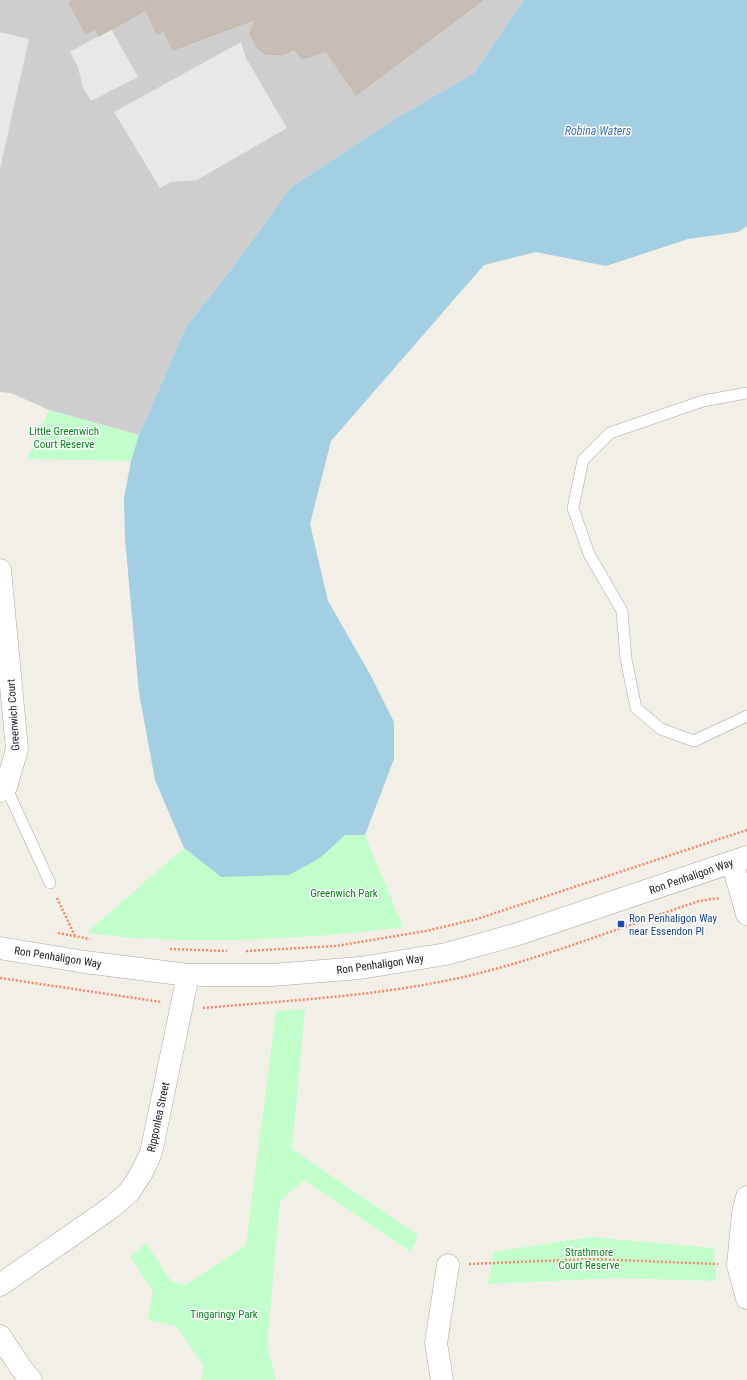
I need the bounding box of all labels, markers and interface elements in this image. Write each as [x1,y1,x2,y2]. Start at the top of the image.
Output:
water label: Robina Waters [565,124,631,138]
park label: Little Greenwich Court Reserve [29,425,99,451]
street label: Greenwich Court [5,679,22,751]
street label: Ron Penhaligon Way [647,856,735,897]
park label: Greenwich Park [310,887,378,900]
place label: Ron Penhaligon Way near Essendon Pl [629,912,718,938]
marker: Ron Penhaligon Way near Essendon Pl [616,919,626,929]
street label: Ron Penhaligon Way [13,944,103,971]
street label: Ron Penhaligon Way [336,952,425,977]
street label: Ripponlea Street [145,1081,172,1153]
park label: Strathmore Court Reserve [559,1246,619,1272]
park label: Tingaringy Park [190,1308,258,1321]

